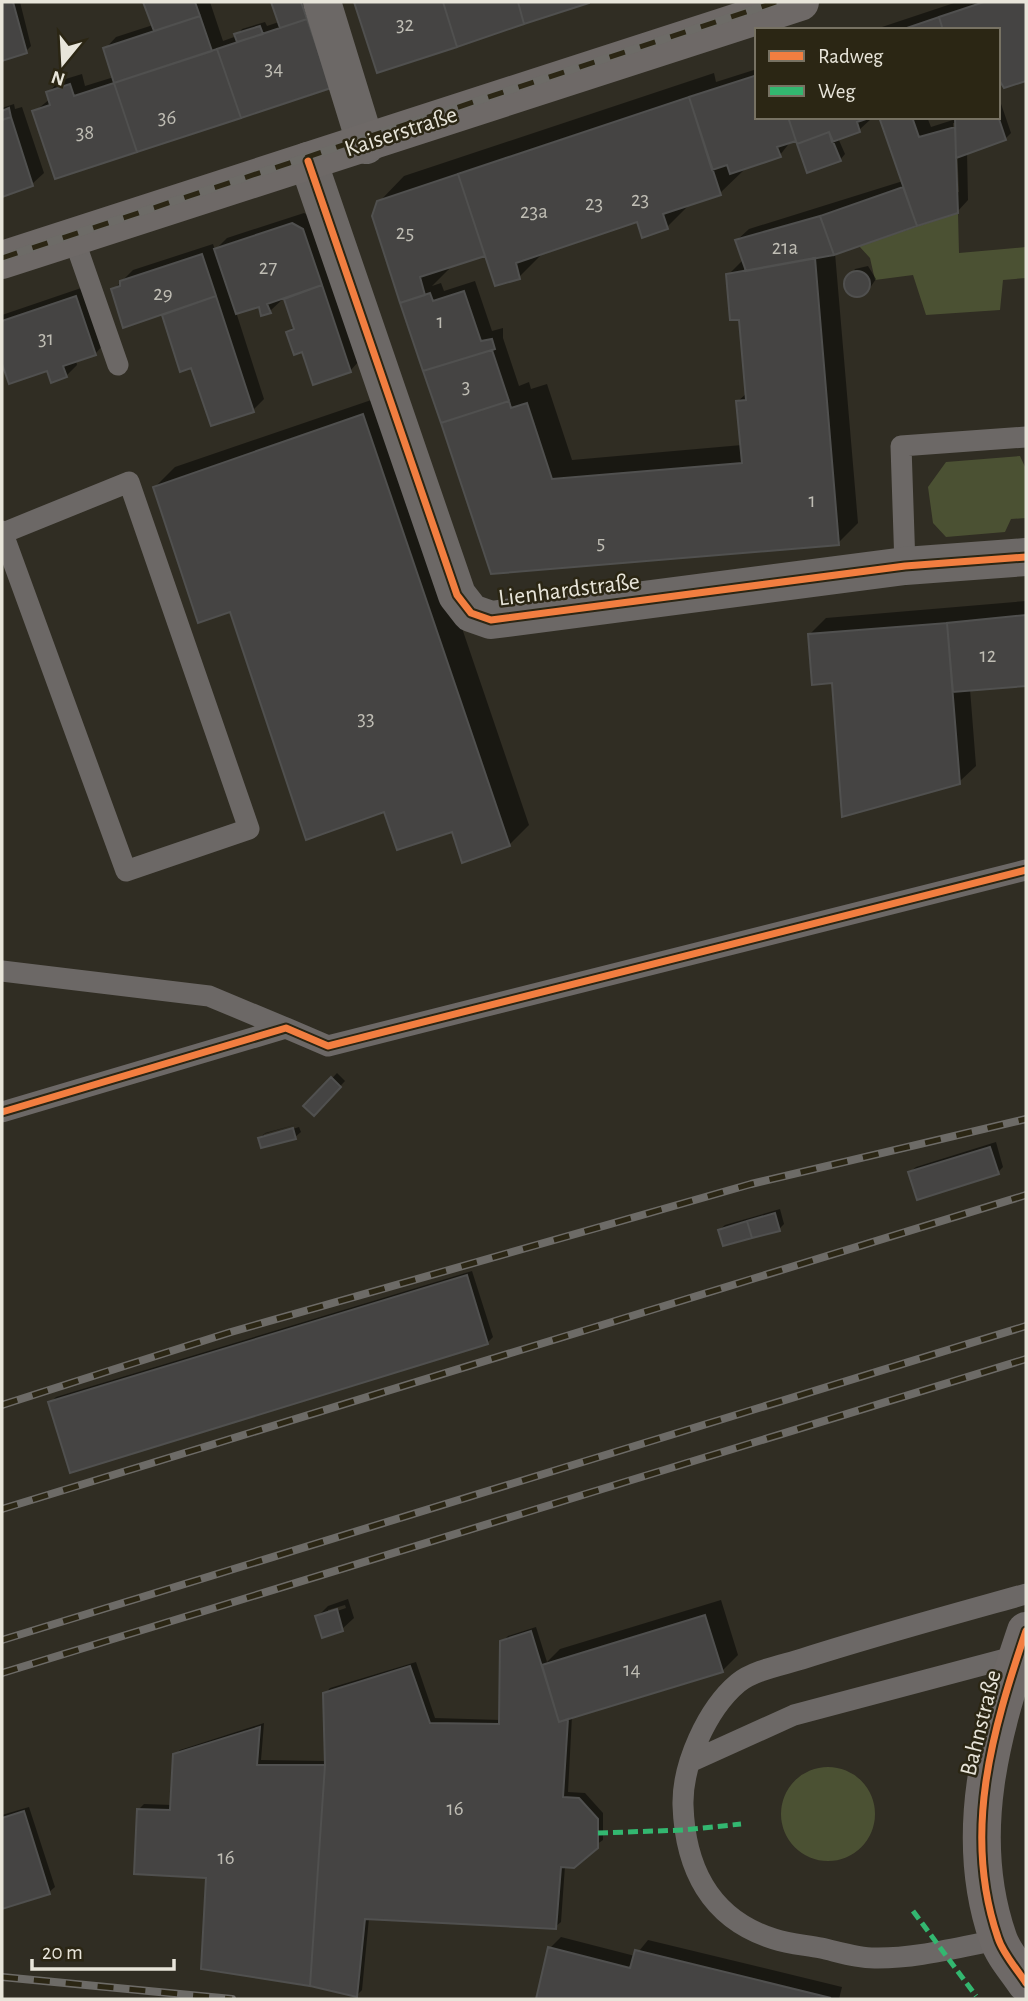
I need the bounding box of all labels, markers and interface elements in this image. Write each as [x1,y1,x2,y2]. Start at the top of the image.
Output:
house number: 32 [396,14,414,35]
north arrow [28,28,98,98]
legend [755,28,1000,119]
text: Radweg [818,46,884,67]
house number: 34 [265,58,283,79]
text: N [49,67,67,89]
text: Weg [818,81,856,102]
street label: Kaiserstraße [342,103,460,161]
house number: 36 [158,107,176,128]
house number: 38 [76,122,94,143]
house number: 23 [631,189,649,210]
house number: 23 [585,193,603,214]
house number: 23a [520,201,548,222]
house number: 25 [396,222,414,243]
house number: 21a [772,237,799,258]
house number: 27 [259,257,277,278]
house number: 29 [153,283,173,304]
house number: 1 [436,311,444,332]
house number: 31 [38,328,54,349]
house number: 3 [462,376,470,397]
house number: 1 [808,490,816,511]
house number: 5 [597,532,605,553]
street label: Lienhardstraße [497,569,641,611]
house number: 12 [980,645,996,666]
house number: 33 [357,708,375,729]
house number: 14 [623,1659,641,1680]
street label: Bahnstraße [956,1668,1006,1778]
house number: 16 [446,1798,464,1819]
house number: 16 [217,1847,235,1868]
scale bar [32,1927,173,1971]
text: 20 m [42,1942,83,1963]

